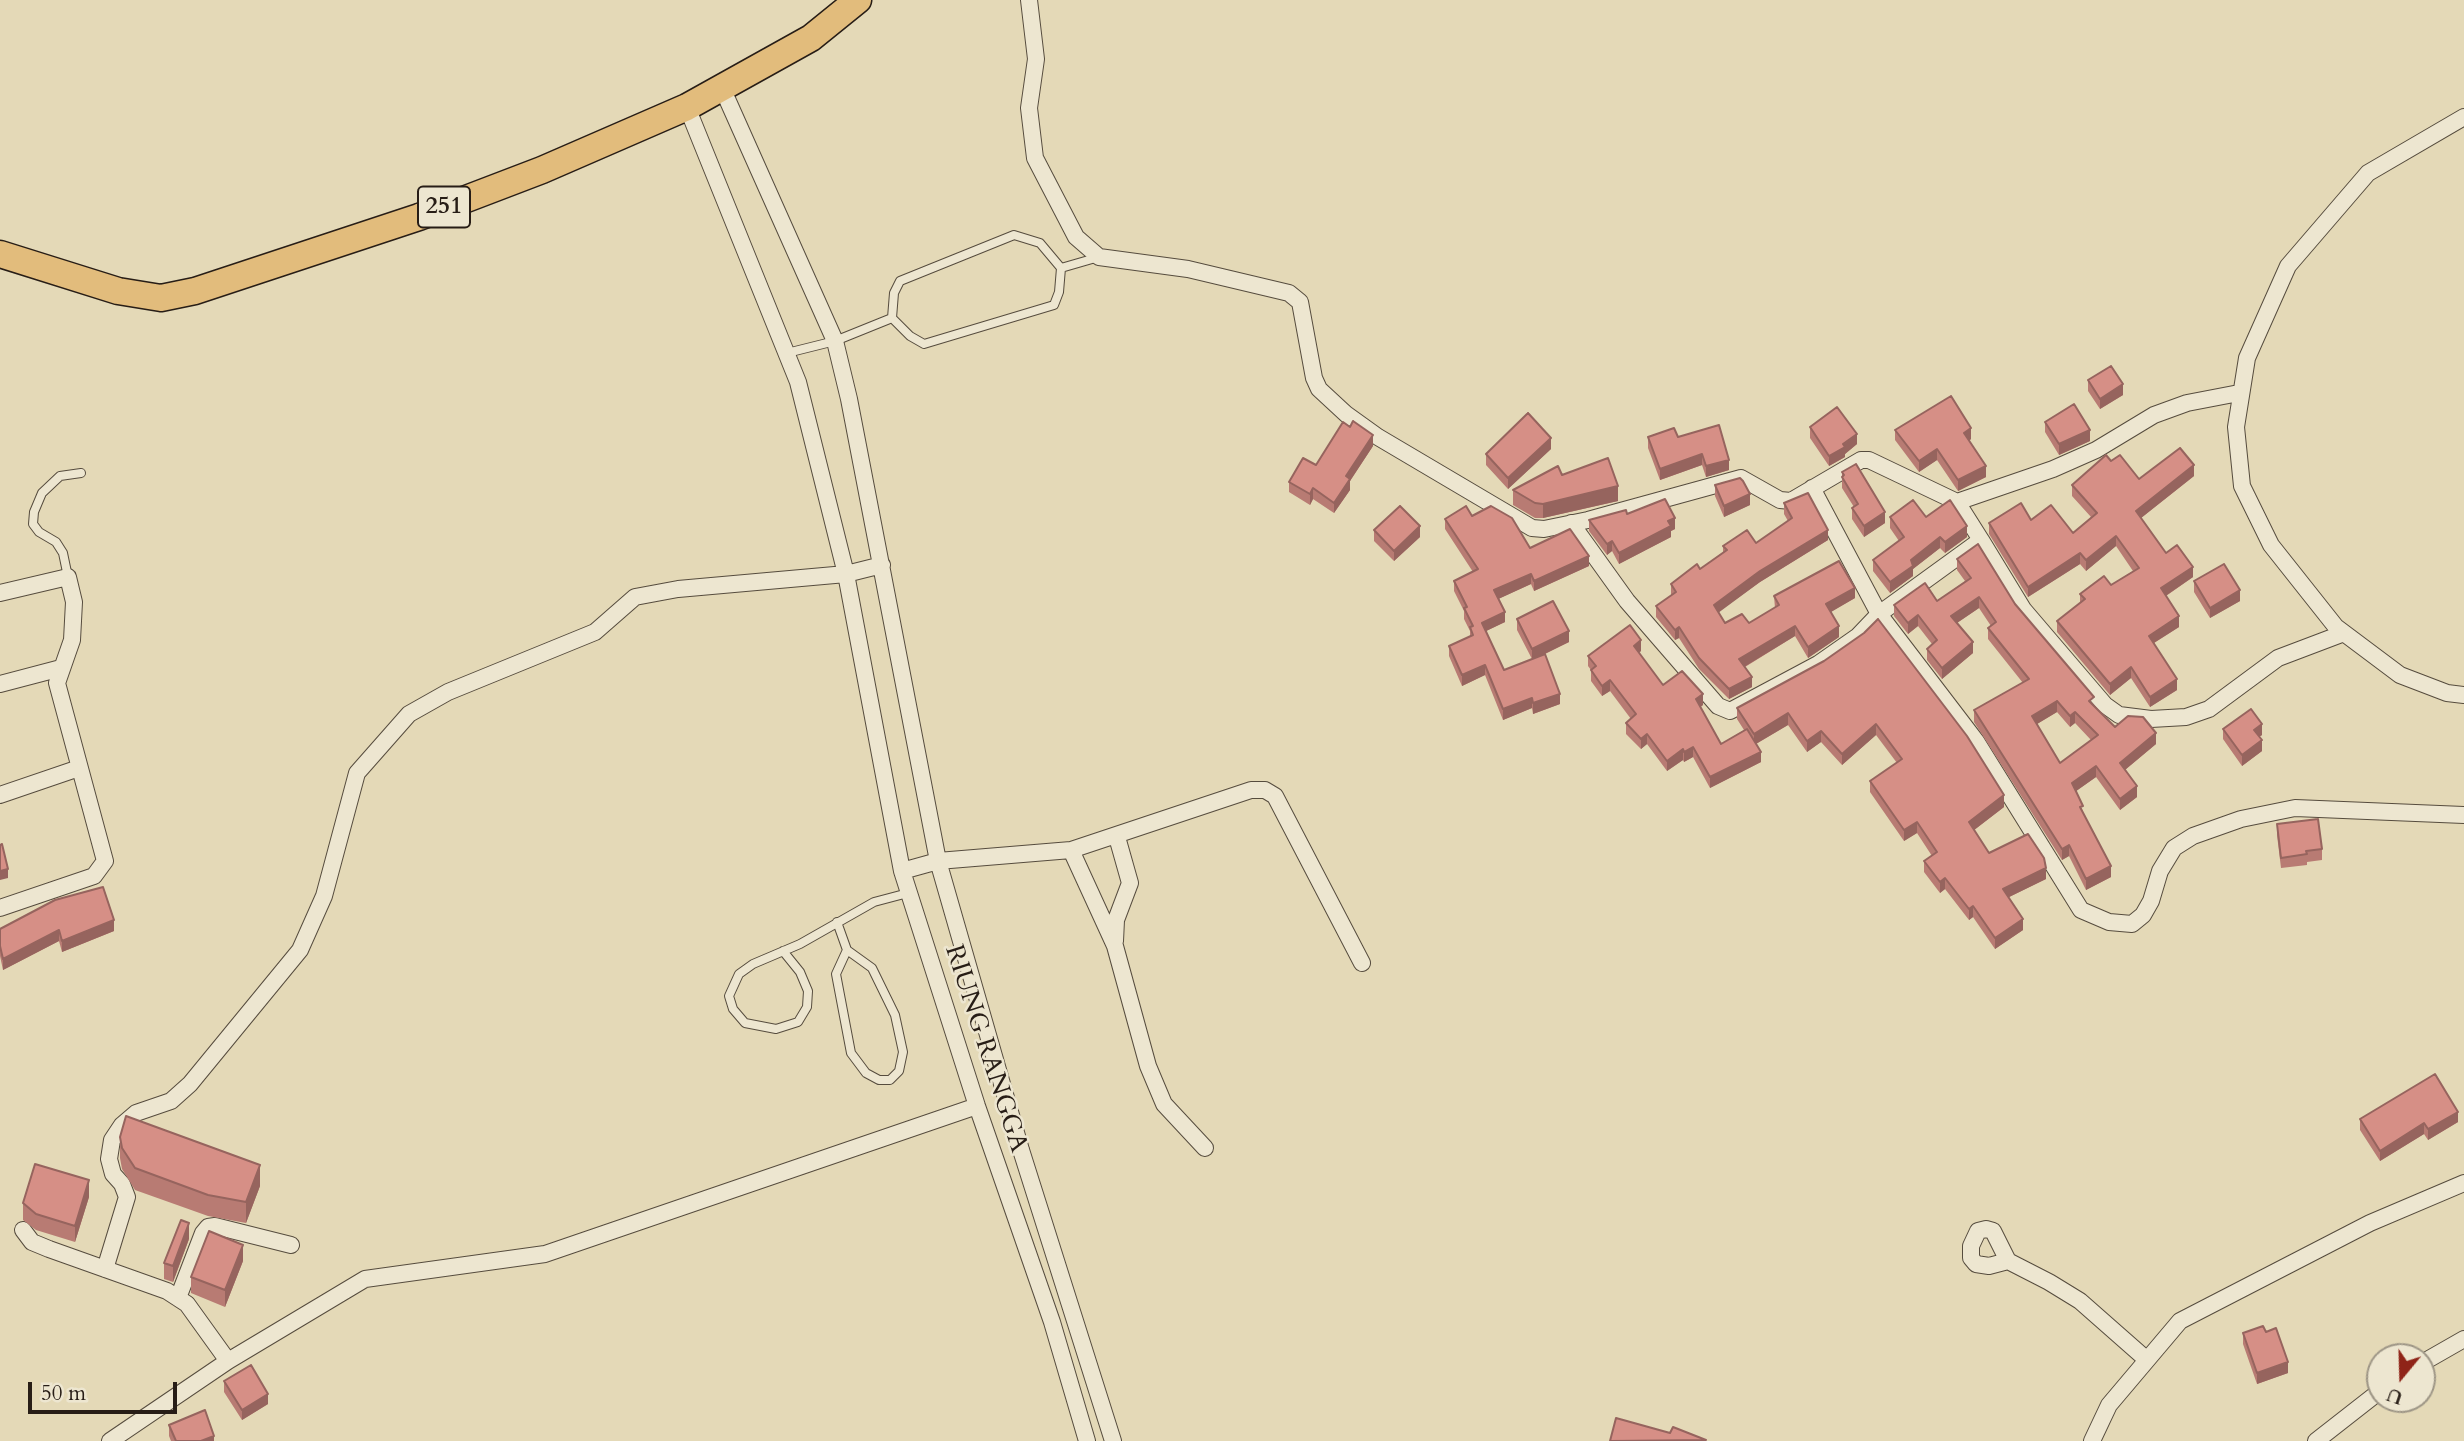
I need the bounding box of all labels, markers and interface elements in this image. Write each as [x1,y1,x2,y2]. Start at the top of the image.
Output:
road number: 251 [418,187,470,228]
street label: RIUNG RANGGA [937,941,1033,1157]
north arrow [2366,1343,2436,1413]
scale bar [32,1368,180,1412]
text: 50 m [41,1379,86,1408]
text: U [2383,1381,2406,1411]

